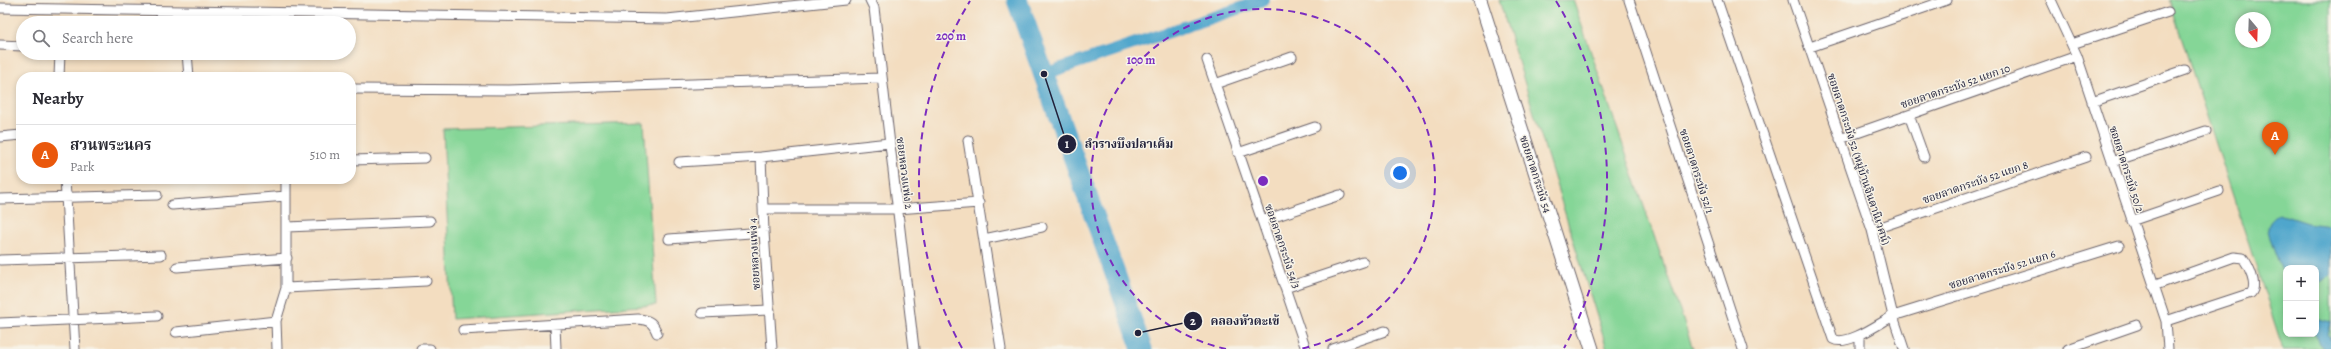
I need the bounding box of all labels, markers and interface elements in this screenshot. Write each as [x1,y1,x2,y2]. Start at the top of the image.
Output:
north arrow [2235,12,2271,48]
search box [16,16,356,60]
icon: search [30,27,52,49]
text: Search here [62,28,133,48]
text: 200 m [936,28,966,44]
text: 100 m [1127,52,1155,68]
street label: ซอยลาดกระบัง 52 แยก 10 [1898,61,2012,112]
street label: ซอยลาดกระบัง 52 (หมู่บ้านจินดานิเวศน์) [1824,71,1893,247]
text: Nearby [32,87,83,110]
pin: A [2262,122,2288,155]
street label: ซอยลาดกระบัง 50/2 [2105,124,2148,214]
street label: ซอยลาดกระบัง 52/1 [1676,127,1717,216]
callout: ลำรางบึงปลาเค็ม [1057,132,1182,156]
street label: ซอยลาดกระบัง 54 [1516,134,1555,215]
text: สวนพระนคร [70,135,151,155]
street label: ซอยหลวงแพ่ง 2 [893,136,916,210]
text: 1 [1065,136,1070,152]
text: ลำรางบึงปลาเค็ม [1085,136,1173,152]
text: A [41,146,49,163]
text: 510 m [310,146,340,163]
street label: ซอยลาดกระบัง 52 แยก 8 [1920,157,2030,208]
text: Park [70,158,94,175]
your location [1390,163,1410,183]
centre of rings [1256,174,1270,188]
street label: ซอยลาดกระบัง 54/3 [1261,202,1304,290]
street label: ซอยหลวงแพ่ง 4 [745,218,764,290]
street label: ซอยลาดกระบัง 52 แยก 6 [1947,246,2057,293]
map controls [2283,265,2319,337]
button: + [2283,265,2319,301]
button: − [2283,301,2319,337]
callout: คลองหัวตะเข้ [1183,309,1288,333]
text: 2 [1190,313,1196,329]
text: คลองหัวตะเข้ [1211,313,1279,329]

